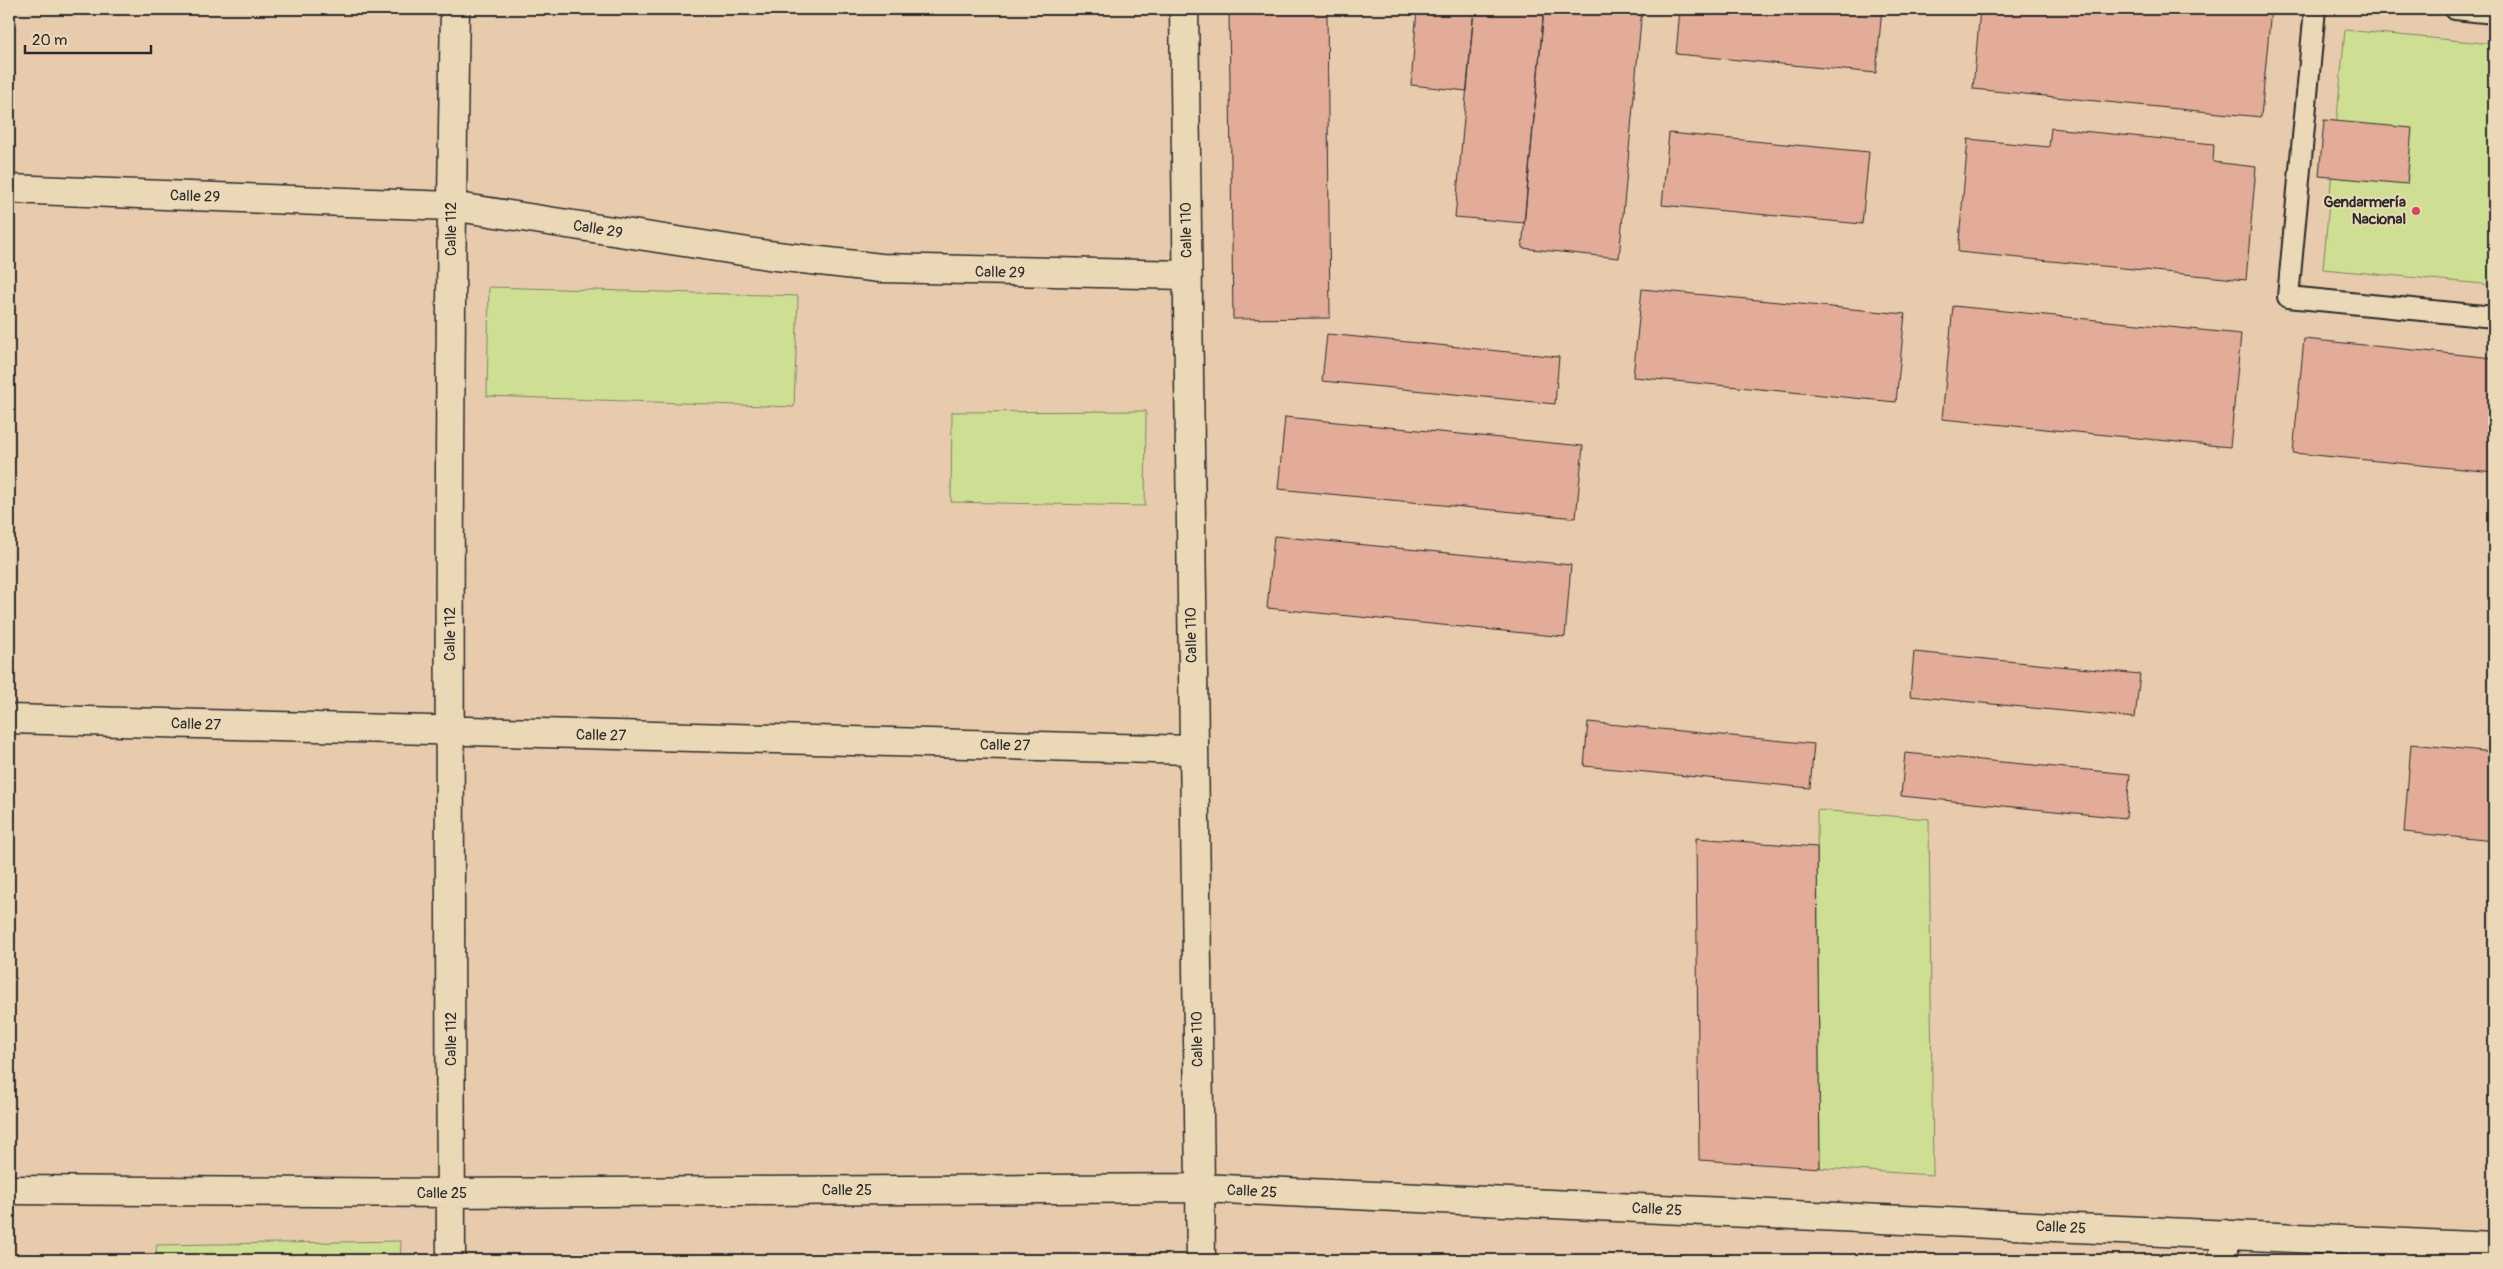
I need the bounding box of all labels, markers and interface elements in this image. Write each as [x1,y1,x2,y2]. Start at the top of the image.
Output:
scale bar [25,22,151,54]
text: 20 m [32,31,67,50]
street label: Calle 29 [170,186,220,207]
place label: Gendarmería Nacional [2324,193,2406,229]
street label: Calle 112 [442,202,461,256]
street label: Calle 110 [1177,202,1196,258]
marker: Gendarmería Nacional [2410,205,2422,217]
street label: Calle 29 [572,216,624,243]
street label: Calle 29 [975,263,1025,282]
street label: Calle 112 [441,607,460,661]
street label: Calle 110 [1182,607,1201,663]
street label: Calle 27 [170,714,222,735]
street label: Calle 27 [576,726,626,745]
street label: Calle 27 [980,736,1030,755]
street label: Calle 110 [1188,1011,1207,1067]
street label: Calle 112 [442,1012,461,1066]
street label: Calle 25 [822,1181,872,1200]
street label: Calle 25 [1226,1181,1278,1202]
street label: Calle 25 [417,1184,467,1203]
street label: Calle 25 [1631,1199,1683,1220]
street label: Calle 25 [2035,1217,2087,1238]

